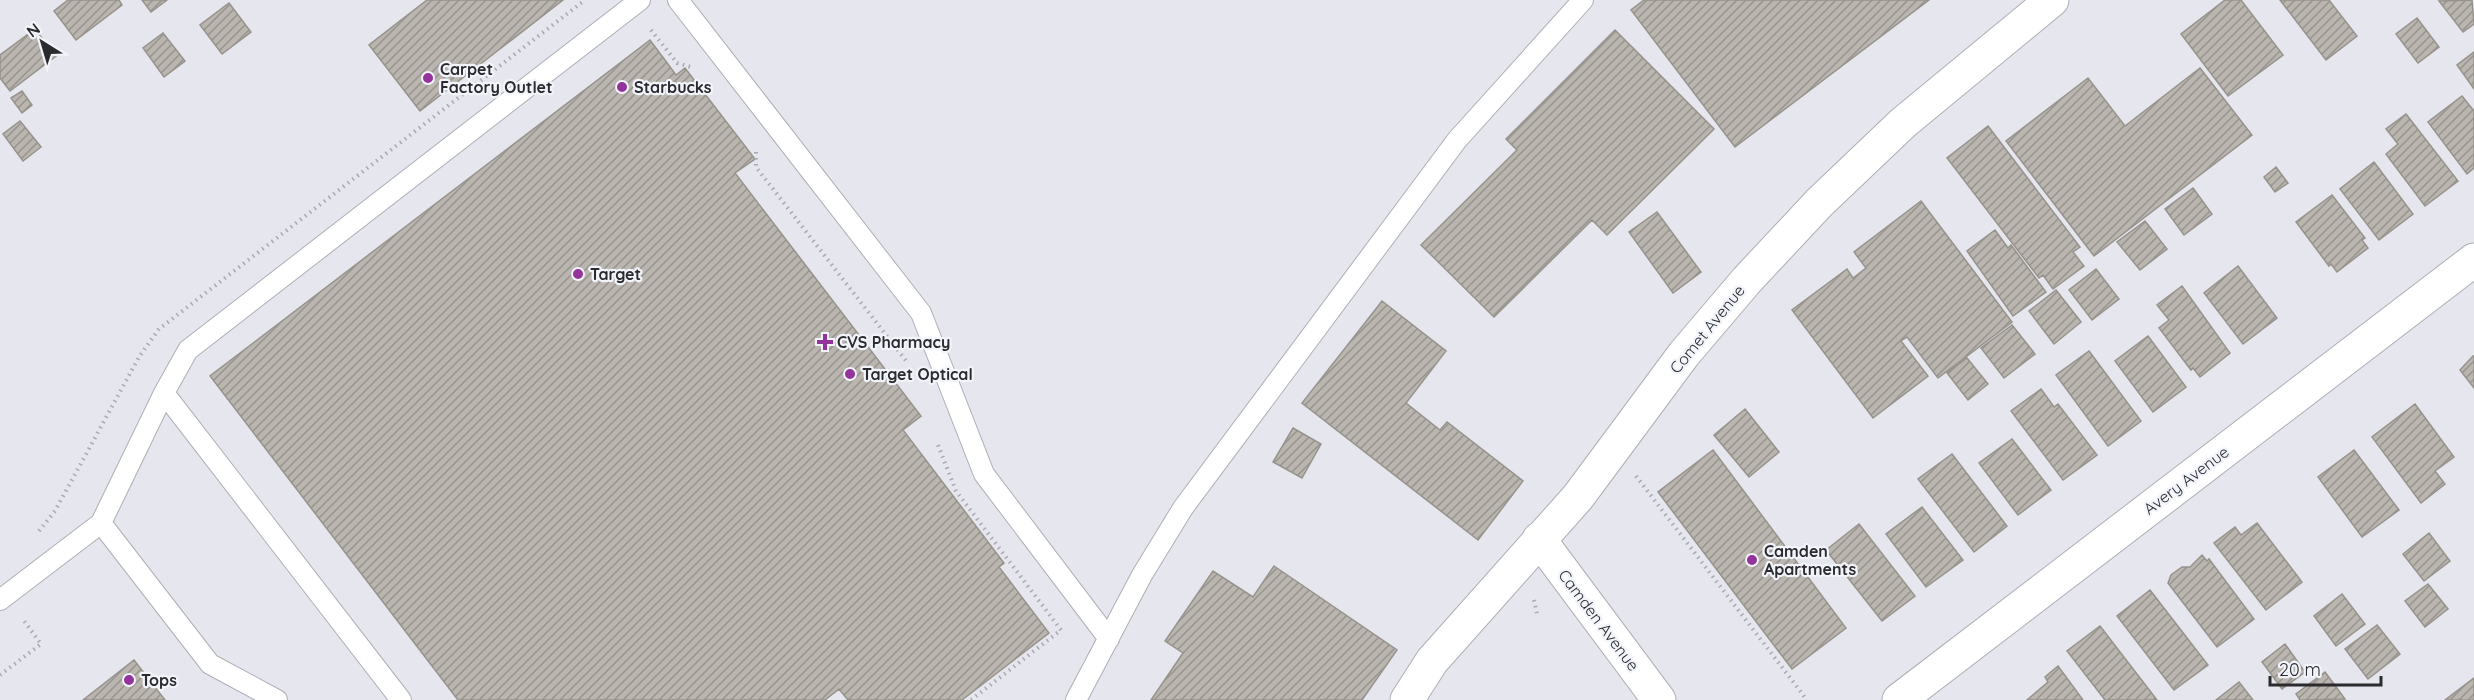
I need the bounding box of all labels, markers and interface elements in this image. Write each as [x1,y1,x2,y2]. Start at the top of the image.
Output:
north arrow [12,12,72,72]
text: N [22,18,44,42]
place label: Carpet Factory Outlet [440,59,553,97]
marker: Carpet Factory Outlet [421,71,435,85]
place label: Starbucks [634,77,712,97]
marker: Starbucks [615,80,629,94]
place label: Target [590,264,641,284]
marker: Target [571,267,585,281]
street label: Comet Avenue [1665,281,1749,377]
place label: CVS Pharmacy [837,332,950,352]
marker: CVS Pharmacy [818,335,832,349]
place label: Target Optical [862,364,973,384]
marker: Target Optical [843,367,857,381]
street label: Avery Avenue [2139,441,2233,519]
place label: Camden Apartments [1764,541,1856,579]
marker: Camden Apartments [1745,553,1759,567]
street label: Camden Avenue [1554,565,1644,675]
scale bar [2270,649,2381,687]
text: 20 m [2279,658,2321,681]
place label: Tops [141,670,177,690]
marker: Tops [122,673,136,687]

